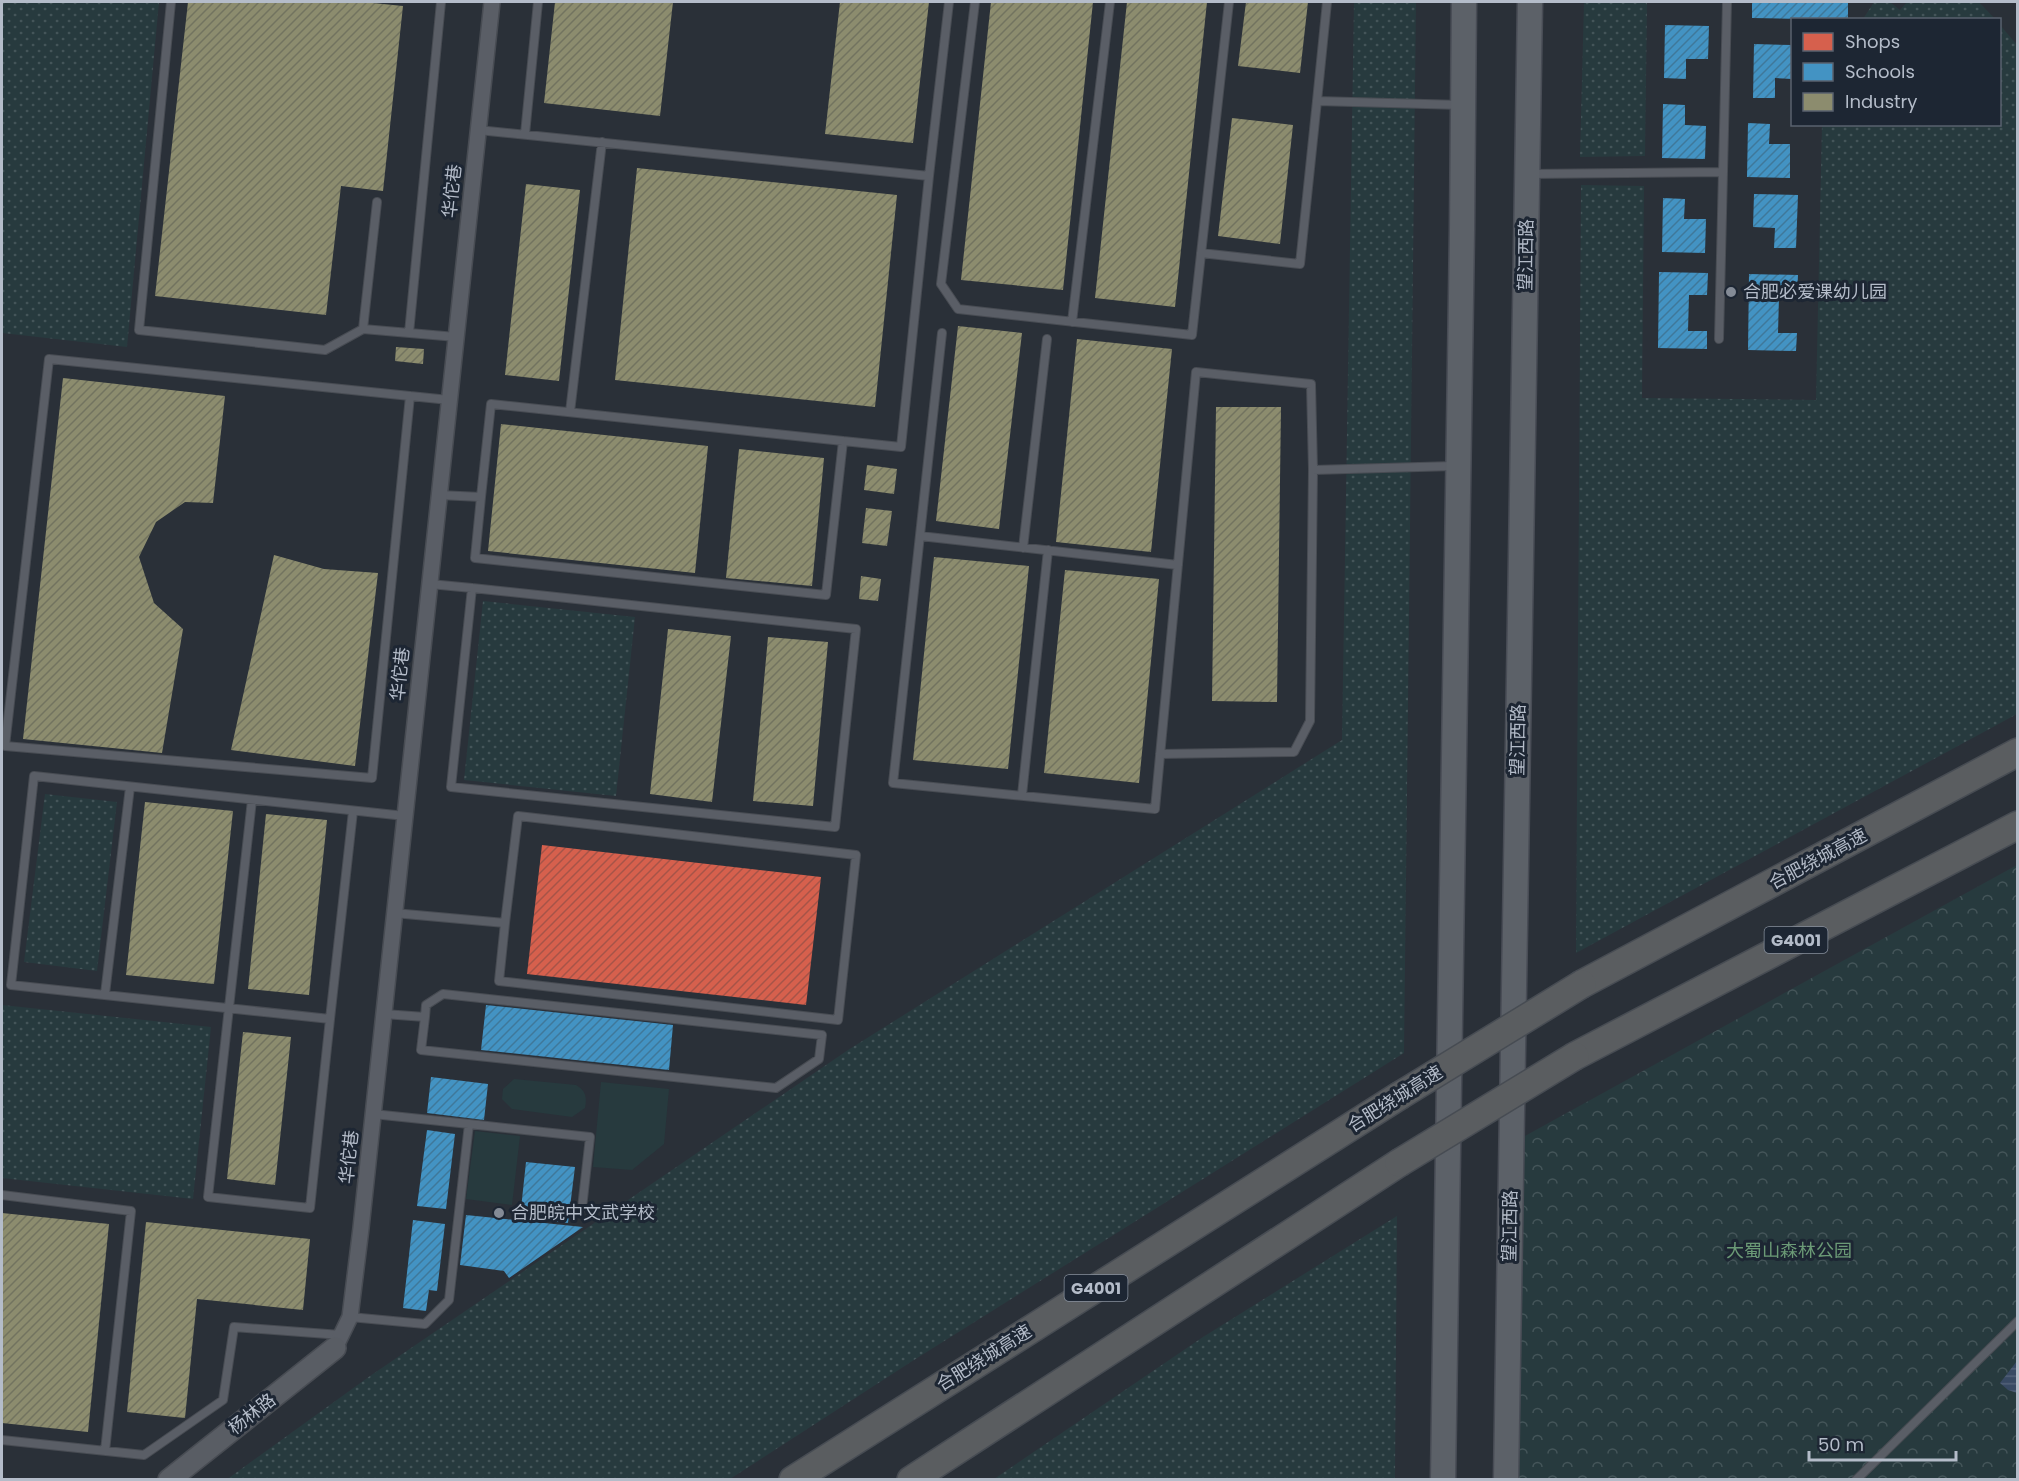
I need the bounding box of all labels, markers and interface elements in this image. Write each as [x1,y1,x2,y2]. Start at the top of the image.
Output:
legend [1791,18,2001,126]
text: Shops [1845,29,1900,54]
text: Schools [1845,59,1915,84]
text: Industry [1845,89,1917,114]
street label: 华佗巷 [436,163,467,219]
street label: 望江西路 [1512,219,1539,291]
place label: 合肥必爱课幼儿园 [1743,279,1887,304]
marker: 合肥必爱课幼儿园 [1724,285,1738,299]
street label: 华佗巷 [384,646,415,702]
street label: 望江西路 [1504,704,1531,776]
street label: 合肥绕城高速 [1764,822,1871,895]
road number: G4001 [1764,927,1828,953]
street label: 合肥绕城高速 [1342,1059,1447,1138]
street label: 华佗巷 [333,1129,364,1185]
street label: 望江西路 [1496,1190,1523,1262]
place label: 合肥皖中文武学校 [511,1200,655,1225]
marker: 合肥皖中文武学校 [492,1206,506,1220]
park label: 大蜀山森林公园 [1726,1238,1852,1263]
road number: G4001 [1064,1275,1128,1301]
street label: 合肥绕城高速 [931,1318,1036,1397]
street label: 杨林路 [223,1387,281,1440]
scale bar [1809,1424,1956,1462]
text: 50 m [1818,1432,1864,1457]

